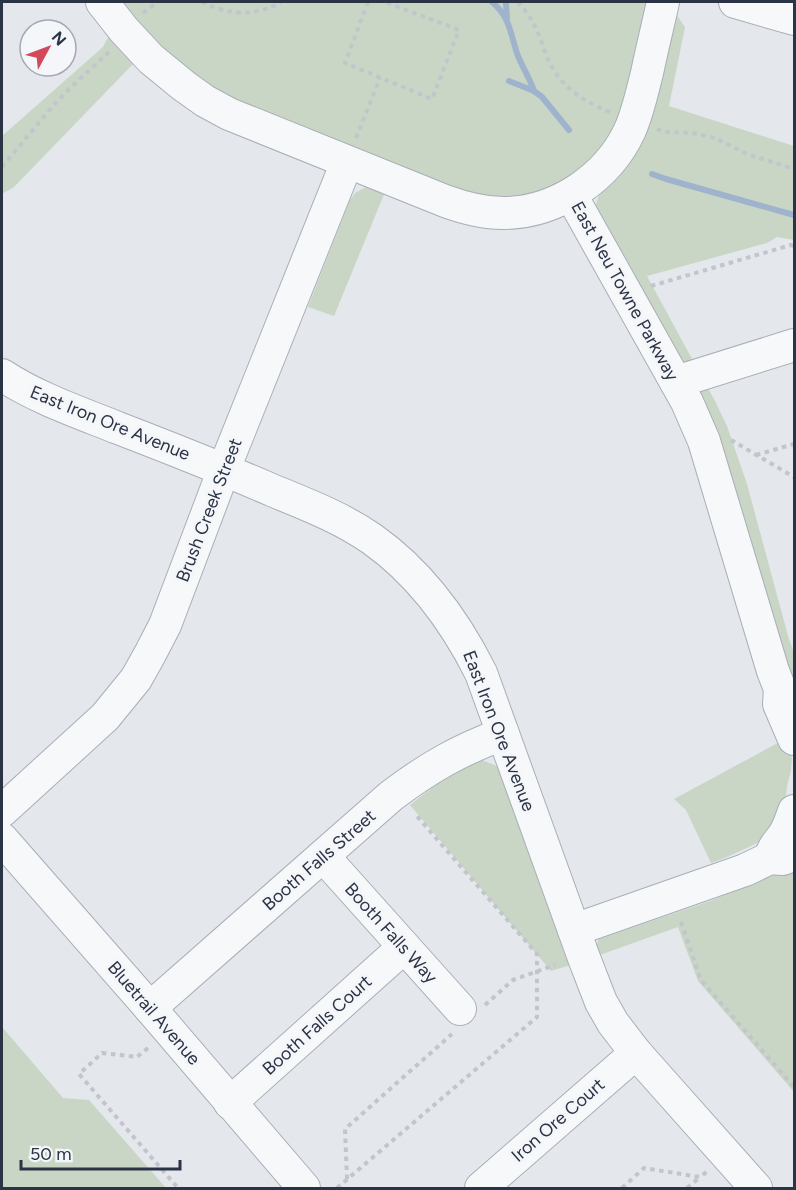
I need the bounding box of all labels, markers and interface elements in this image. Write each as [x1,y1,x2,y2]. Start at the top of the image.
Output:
north arrow [18,18,78,78]
text: N [48,28,70,49]
street label: East Neu Towne Parkway [566,197,684,385]
street label: East Iron Ore Avenue [27,381,193,465]
street label: Brush Creek Street [171,435,247,585]
street label: East Iron Ore Avenue [458,647,540,815]
street label: Booth Falls Street [258,805,380,915]
street label: Booth Falls Way [340,878,442,988]
street label: Bluetrail Avenue [103,957,205,1070]
street label: Booth Falls Court [258,970,376,1080]
street label: Iron Ore Court [507,1073,609,1167]
scale bar [21,1133,180,1171]
text: 50 m [30,1143,72,1165]

